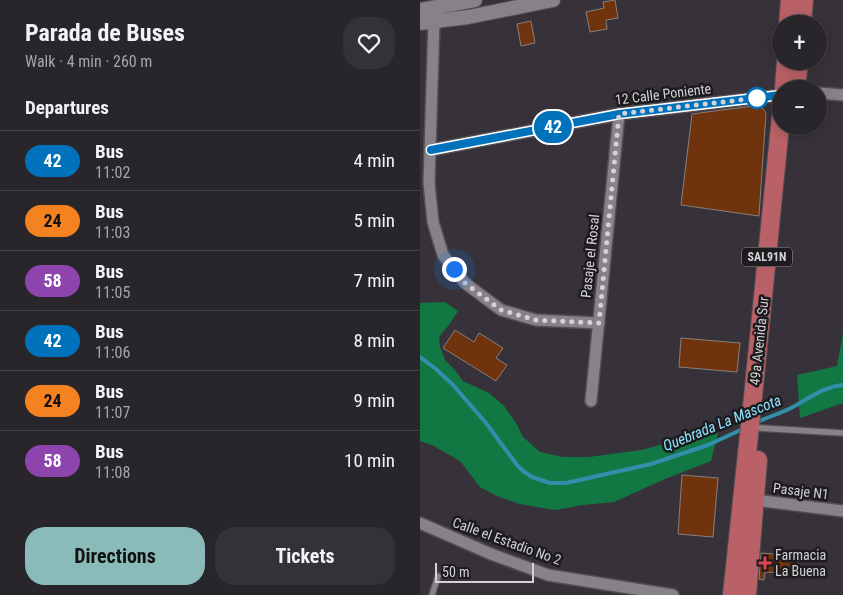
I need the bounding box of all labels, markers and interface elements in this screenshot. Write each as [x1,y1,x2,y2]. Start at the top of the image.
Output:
map controls [772,15,827,135]
button: + [772,15,827,70]
button: heart [343,17,395,69]
text: Parada de Buses [25,19,185,47]
text: Walk · 4 min · 260 m [25,52,152,71]
street label: 12 Calle Poniente [614,80,712,108]
button: − [772,80,827,135]
unlabelled marker [746,87,768,109]
text: Departures [25,96,109,119]
line badge: 42 [530,111,576,143]
text: 42 [544,116,562,137]
text: Bus [95,140,124,163]
text: 4 min [353,149,395,172]
text: 42 [43,150,62,171]
text: 11:02 [95,163,130,182]
text: Bus [95,200,124,223]
text: 5 min [353,209,395,232]
text: 24 [43,210,62,231]
street label: Pasaje el Rosal [578,213,602,299]
text: 11:03 [95,223,130,242]
road number: SAL91N [742,248,792,266]
your location [442,257,467,282]
text: Bus [95,260,124,283]
text: 7 min [353,269,395,292]
text: 58 [43,270,62,291]
text: 11:05 [95,283,130,302]
street label: 49a Avenida Sur [746,296,772,386]
text: Bus [95,320,124,343]
text: 8 min [353,329,395,352]
text: 42 [43,330,62,351]
text: 11:06 [95,343,130,362]
text: Bus [95,380,124,403]
text: 9 min [353,389,395,412]
text: 24 [43,390,62,411]
water label: Quebrada La Mascota [660,391,784,455]
text: 11:07 [95,403,130,422]
text: Bus [95,440,124,463]
text: 10 min [344,449,395,472]
text: 58 [43,450,62,471]
text: 11:08 [95,463,130,482]
street label: Pasaje N1 [772,480,830,502]
street label: Calle el Estadio No 2 [451,514,563,568]
button: Directions [25,527,205,585]
button: Tickets [215,527,395,585]
place label: Farmacia La Buena [775,547,826,579]
marker: Farmacia La Buena [759,557,771,569]
scale bar [435,560,534,583]
text: 50 m [442,564,470,580]

